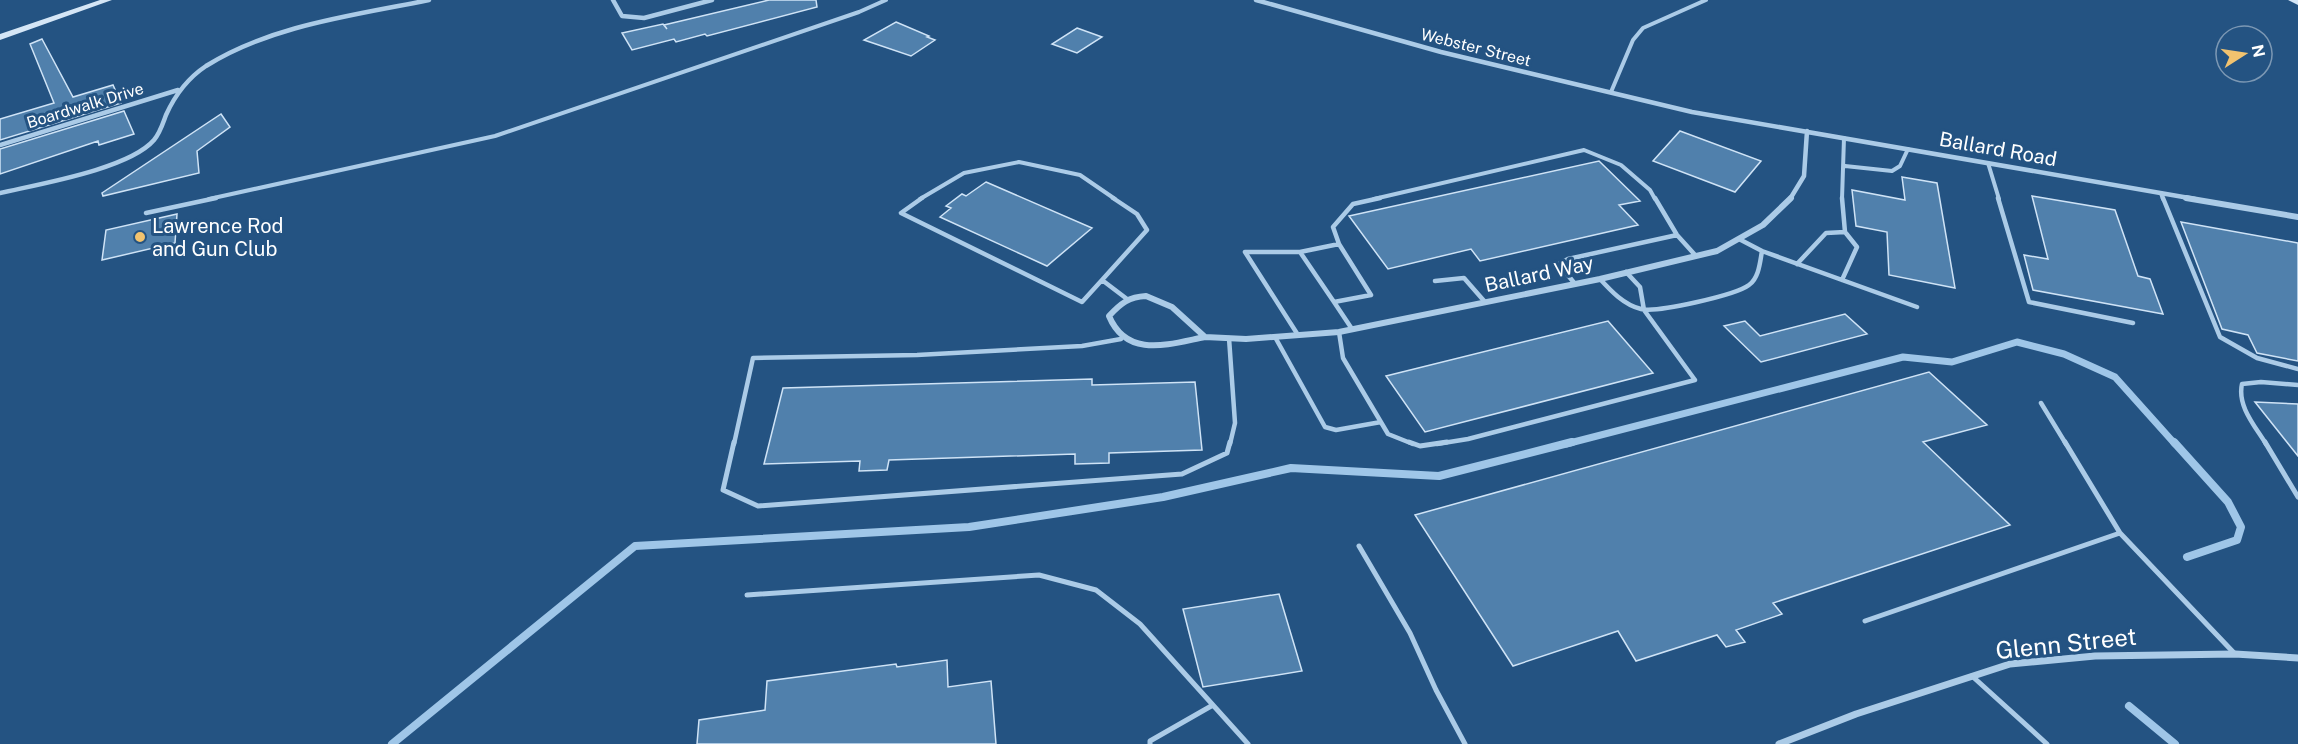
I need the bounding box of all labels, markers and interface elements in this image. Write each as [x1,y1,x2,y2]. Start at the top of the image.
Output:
north arrow [2214,24,2274,84]
street label: Webster Street [1419,25,1533,70]
text: N [2248,43,2269,59]
street label: Boardwalk Drive [24,79,146,132]
street label: Ballard Road [1937,127,2059,171]
place label: Lawrence Rod and Gun Club [152,214,283,261]
marker: Lawrence Rod and Gun Club [133,230,147,244]
street label: Ballard Way [1482,251,1596,297]
street label: Glenn Street [1994,622,2138,664]

